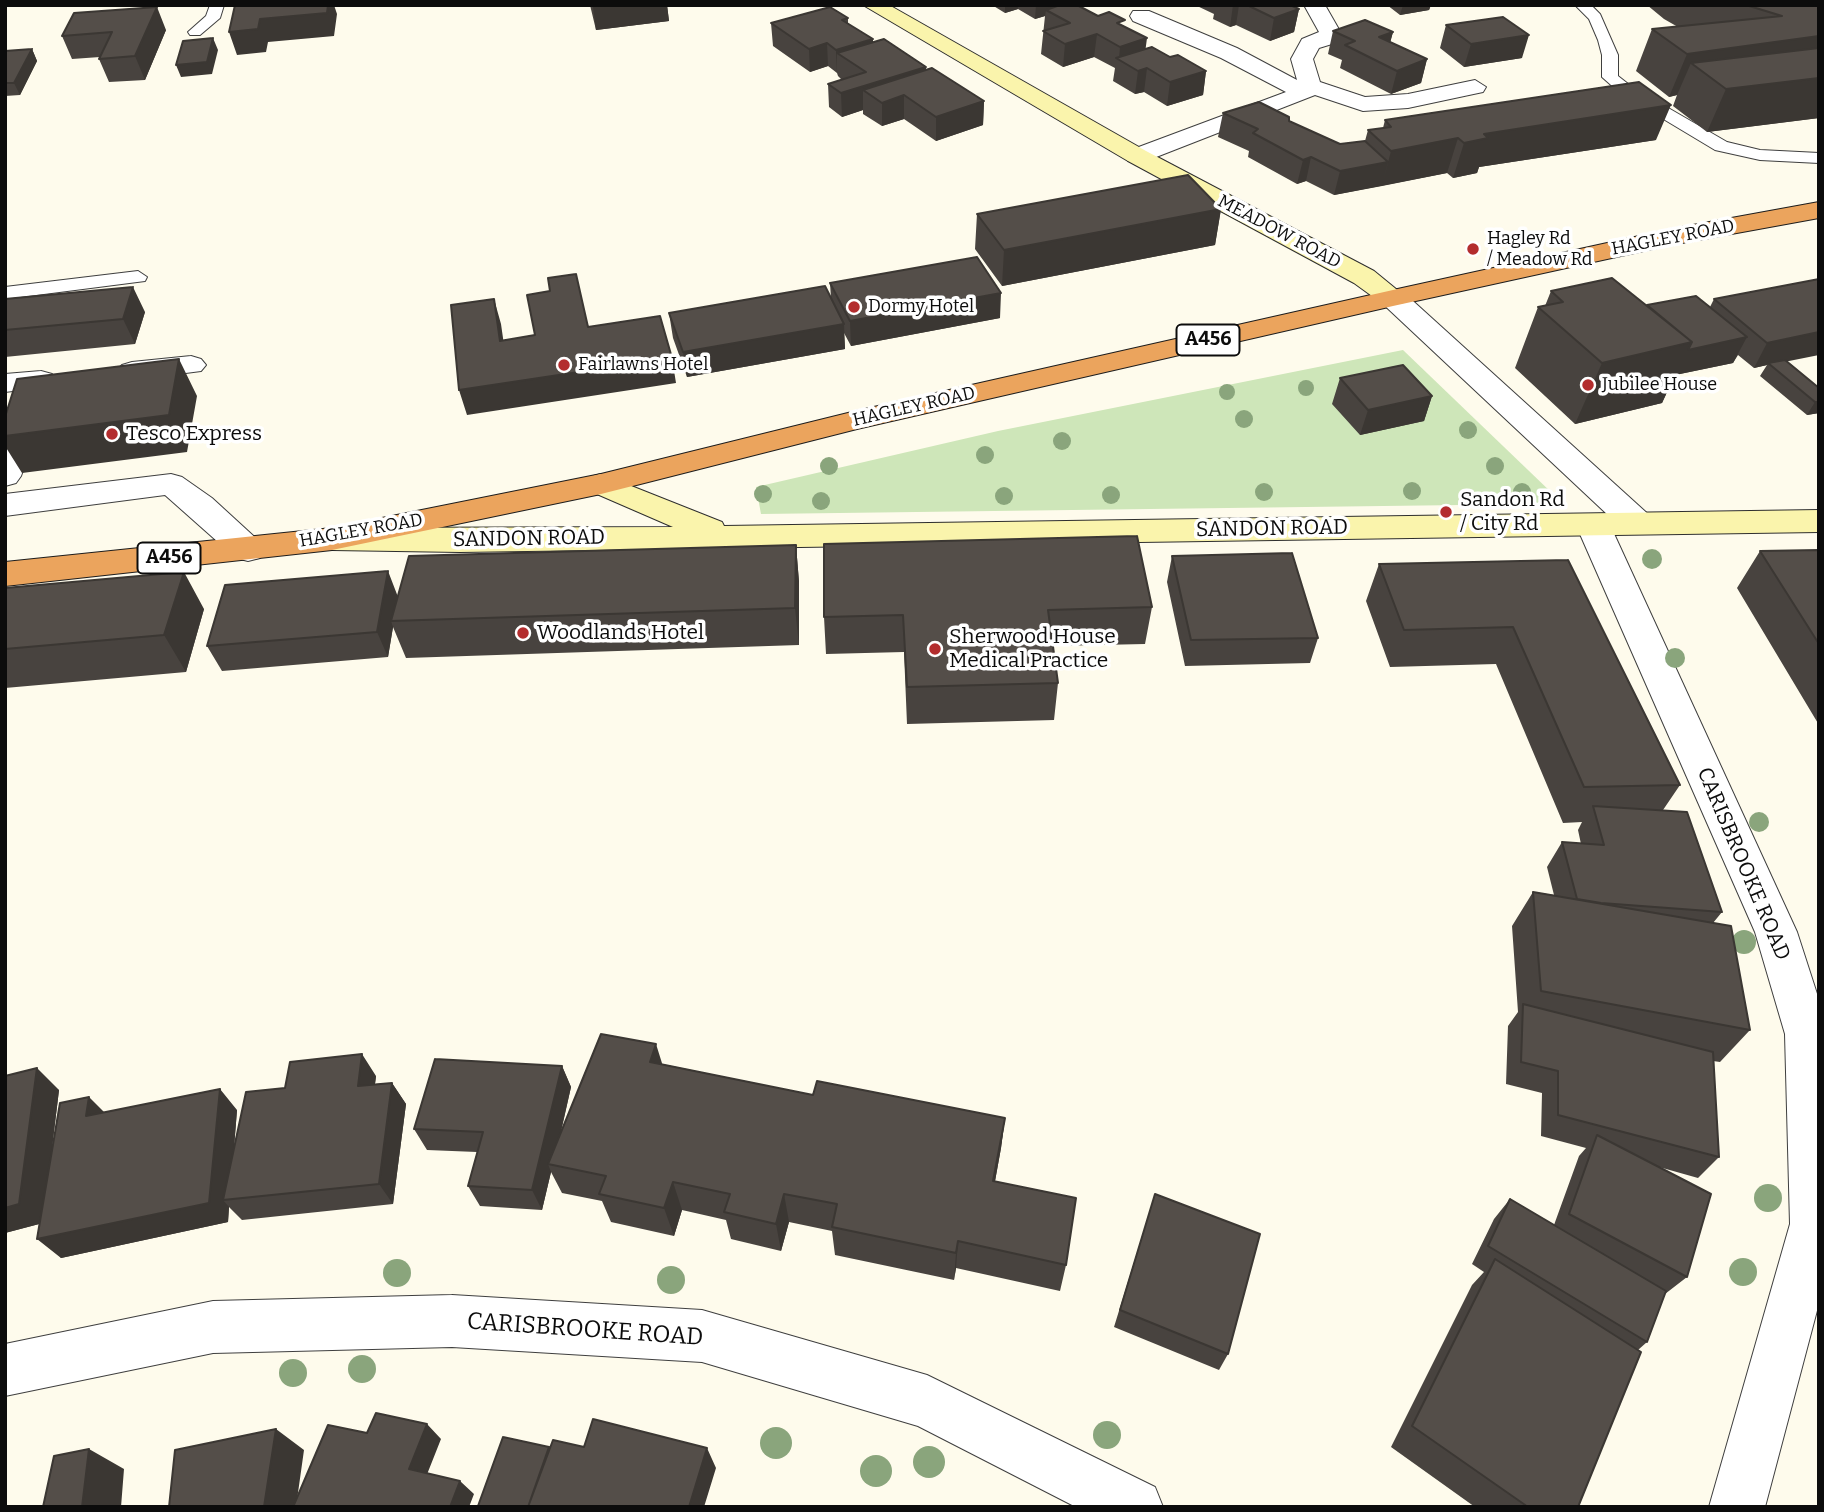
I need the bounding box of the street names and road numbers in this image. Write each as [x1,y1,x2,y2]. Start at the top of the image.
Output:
street label: MEADOW ROAD [1214,190,1344,274]
street label: HAGLEY ROAD [1610,215,1736,261]
road number: A456 [1176,324,1240,356]
street label: HAGLEY ROAD [851,382,977,432]
street label: HAGLEY ROAD [298,510,424,552]
street label: SANDON ROAD [1196,515,1348,543]
street label: SANDON ROAD [453,525,605,553]
road number: A456 [138,542,200,573]
street label: CARISBROOKE ROAD [1691,764,1795,964]
street label: CARISBROOKE ROAD [466,1307,704,1353]

